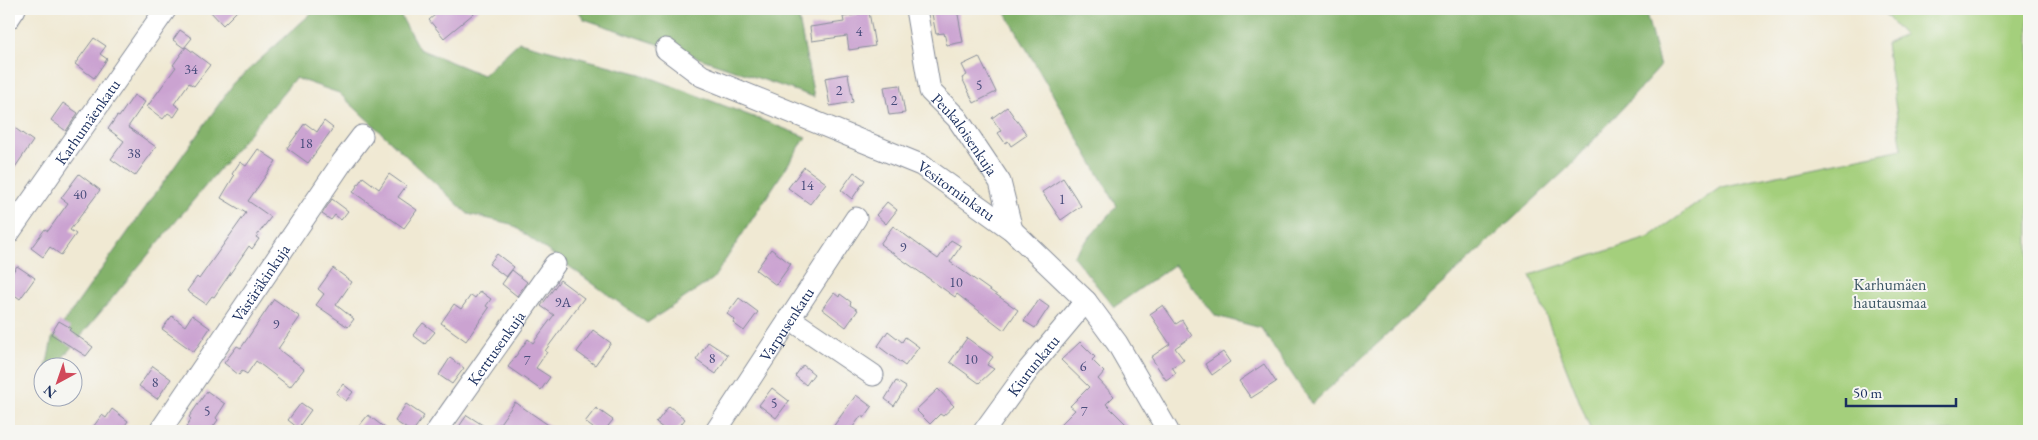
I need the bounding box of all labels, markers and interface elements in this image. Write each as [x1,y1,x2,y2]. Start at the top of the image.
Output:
house number: 4 [856,22,863,40]
house number: 34 [184,60,198,78]
street label: Karhumäenkatu [50,74,125,169]
house number: 5 [976,76,982,94]
house number: 2 [836,81,843,99]
street label: Peukaloisenkuja [927,88,1003,180]
house number: 2 [891,91,898,109]
house number: 18 [299,134,313,152]
house number: 38 [127,144,141,162]
street label: Vesitorninkatu [913,155,1000,226]
house number: 14 [800,176,814,194]
house number: 40 [73,185,87,203]
house number: 1 [1059,190,1065,208]
house number: 9 [900,238,907,256]
street label: Västäräkinkuja [227,239,295,326]
house number: 10 [949,273,963,291]
park label: Karhumäen hautausmaa [1853,274,1927,313]
street label: Varpusenkatu [754,282,819,365]
house number: 9A [555,293,572,311]
street label: Kerttusenkuja [462,306,530,389]
house number: 9 [273,315,280,333]
street label: Kiurunkatu [1002,330,1064,400]
house number: 8 [709,349,716,367]
house number: 10 [964,350,978,368]
house number: 7 [524,351,531,369]
house number: 6 [1080,357,1087,375]
north arrow [32,358,82,408]
house number: 8 [152,373,159,391]
scale bar [1846,375,1956,407]
text: N [39,381,60,402]
text: 50 m [1853,383,1882,402]
house number: 5 [771,394,777,412]
house number: 5 [204,402,210,420]
house number: 7 [1081,402,1088,420]

